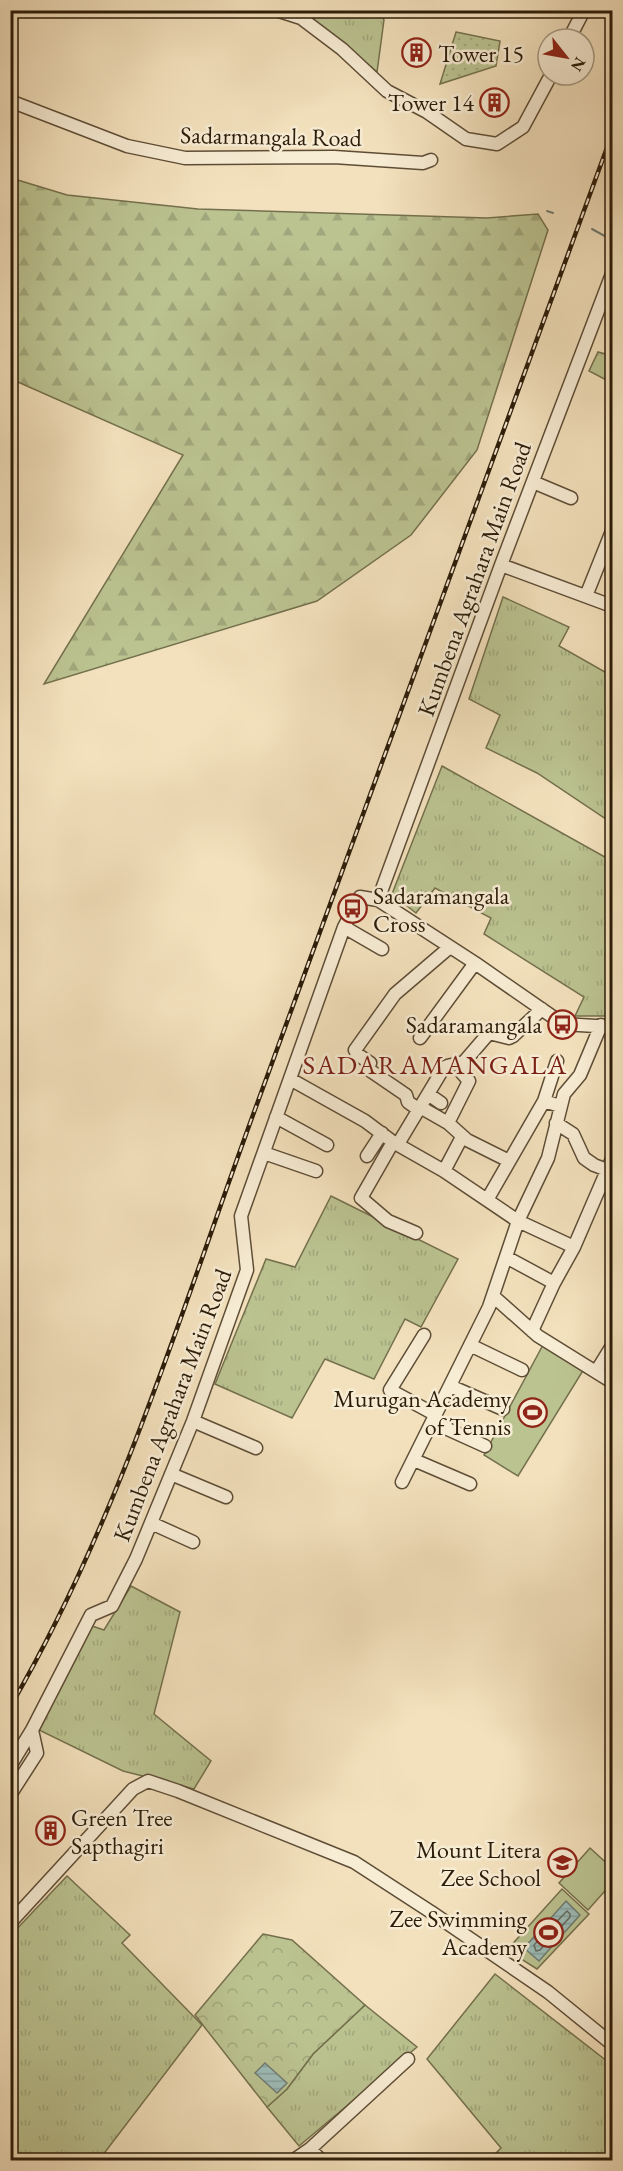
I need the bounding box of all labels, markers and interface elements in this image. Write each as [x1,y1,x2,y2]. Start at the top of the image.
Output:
north arrow [536,27,596,87]
building icon: Tower 15 [401,37,433,69]
place label: Tower 15 [438,38,524,69]
text: N [566,54,591,75]
building icon: Tower 14 [479,86,511,118]
place label: Tower 14 [388,87,474,118]
street label: Sadarmangala Road [180,119,363,153]
street label: Kumbena Agrahara Main Road [410,437,538,720]
place label: Sadaramangala Cross [373,880,510,939]
bus stop icon: Sadaramangala Cross [336,893,368,925]
bus stop icon: Sadaramangala [547,1008,579,1040]
place label: Sadaramangala [406,1009,542,1040]
district label: SADARAMANGALA [302,1047,568,1082]
street label: Kumbena Agrahara Main Road [106,1263,239,1546]
place label: Murugan Academy of Tennis [333,1383,511,1442]
sports icon: Murugan Academy of Tennis [516,1396,548,1428]
place label: Green Tree Sapthagiri [71,1802,173,1861]
building icon: Green Tree Sapthagiri [34,1815,66,1847]
place label: Mount Litera Zee School [416,1834,541,1893]
school or university icon: Mount Litera Zee School [546,1847,578,1879]
place label: Zee Swimming Academy [389,1903,528,1962]
sports icon: Zee Swimming Academy [532,1916,564,1948]

